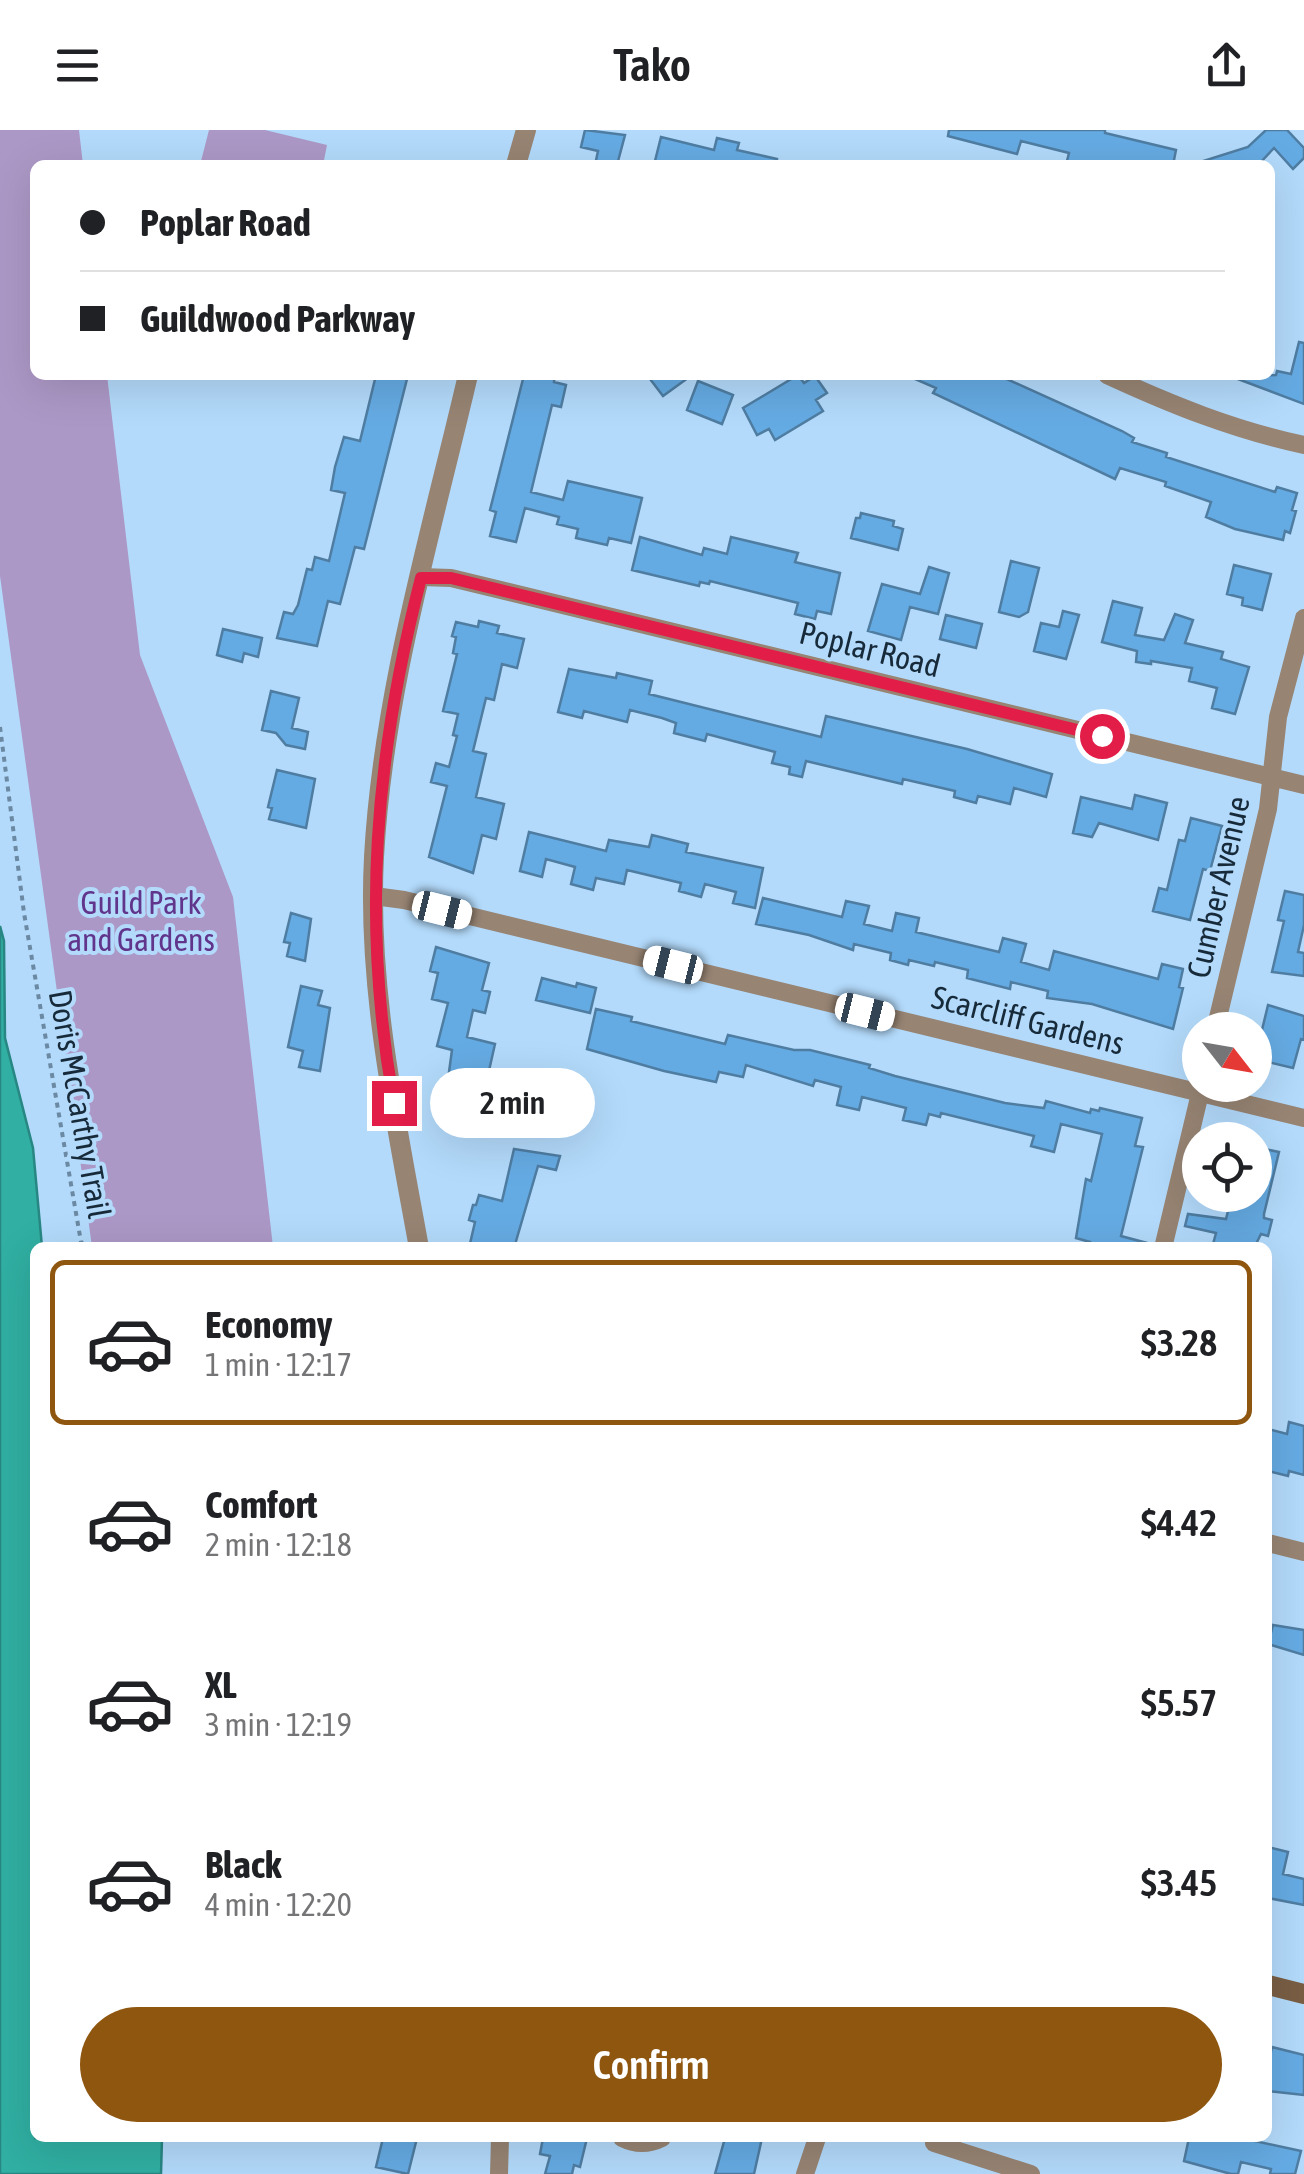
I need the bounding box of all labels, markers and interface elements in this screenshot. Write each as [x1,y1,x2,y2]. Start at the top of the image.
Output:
icon: menu [50,38,105,93]
icon: share [1199,38,1254,93]
text: Tako [613,39,691,91]
text: Poplar Road [140,201,311,244]
text: Guildwood Parkway [140,297,415,340]
street label: Poplar Road [796,614,944,684]
route start [1080,714,1125,759]
street label: Cumber Avenue [1179,793,1257,981]
park label: Guild Park and Gardens [67,884,215,958]
car [409,888,475,932]
car [640,943,706,987]
street label: Scarcliff Gardens [928,978,1128,1062]
street label: Doris McCarthy Trail [42,987,118,1222]
car [832,990,898,1034]
north arrow [1182,1012,1272,1102]
map controls [1182,1012,1272,1212]
callout: 2 min [429,1068,594,1138]
route end [372,1081,417,1126]
text: 2 min [480,1084,545,1121]
button: locate [1182,1122,1272,1212]
icon: car [85,1298,175,1388]
text: Economy [205,1303,332,1346]
text: $3.28 [1141,1321,1217,1364]
text: 1 min · 12:17 [205,1346,352,1383]
icon: car [85,1478,175,1568]
text: Comfort [205,1483,317,1526]
text: $4.42 [1141,1501,1217,1544]
text: 2 min · 12:18 [205,1526,352,1563]
icon: car [85,1658,175,1748]
text: XL [205,1663,237,1706]
text: $5.57 [1141,1681,1217,1724]
text: 3 min · 12:19 [205,1706,352,1743]
icon: car [85,1838,175,1928]
text: Black [205,1843,282,1886]
text: $3.45 [1141,1861,1217,1904]
text: 4 min · 12:20 [205,1886,352,1923]
button: Confirm [80,2007,1222,2122]

